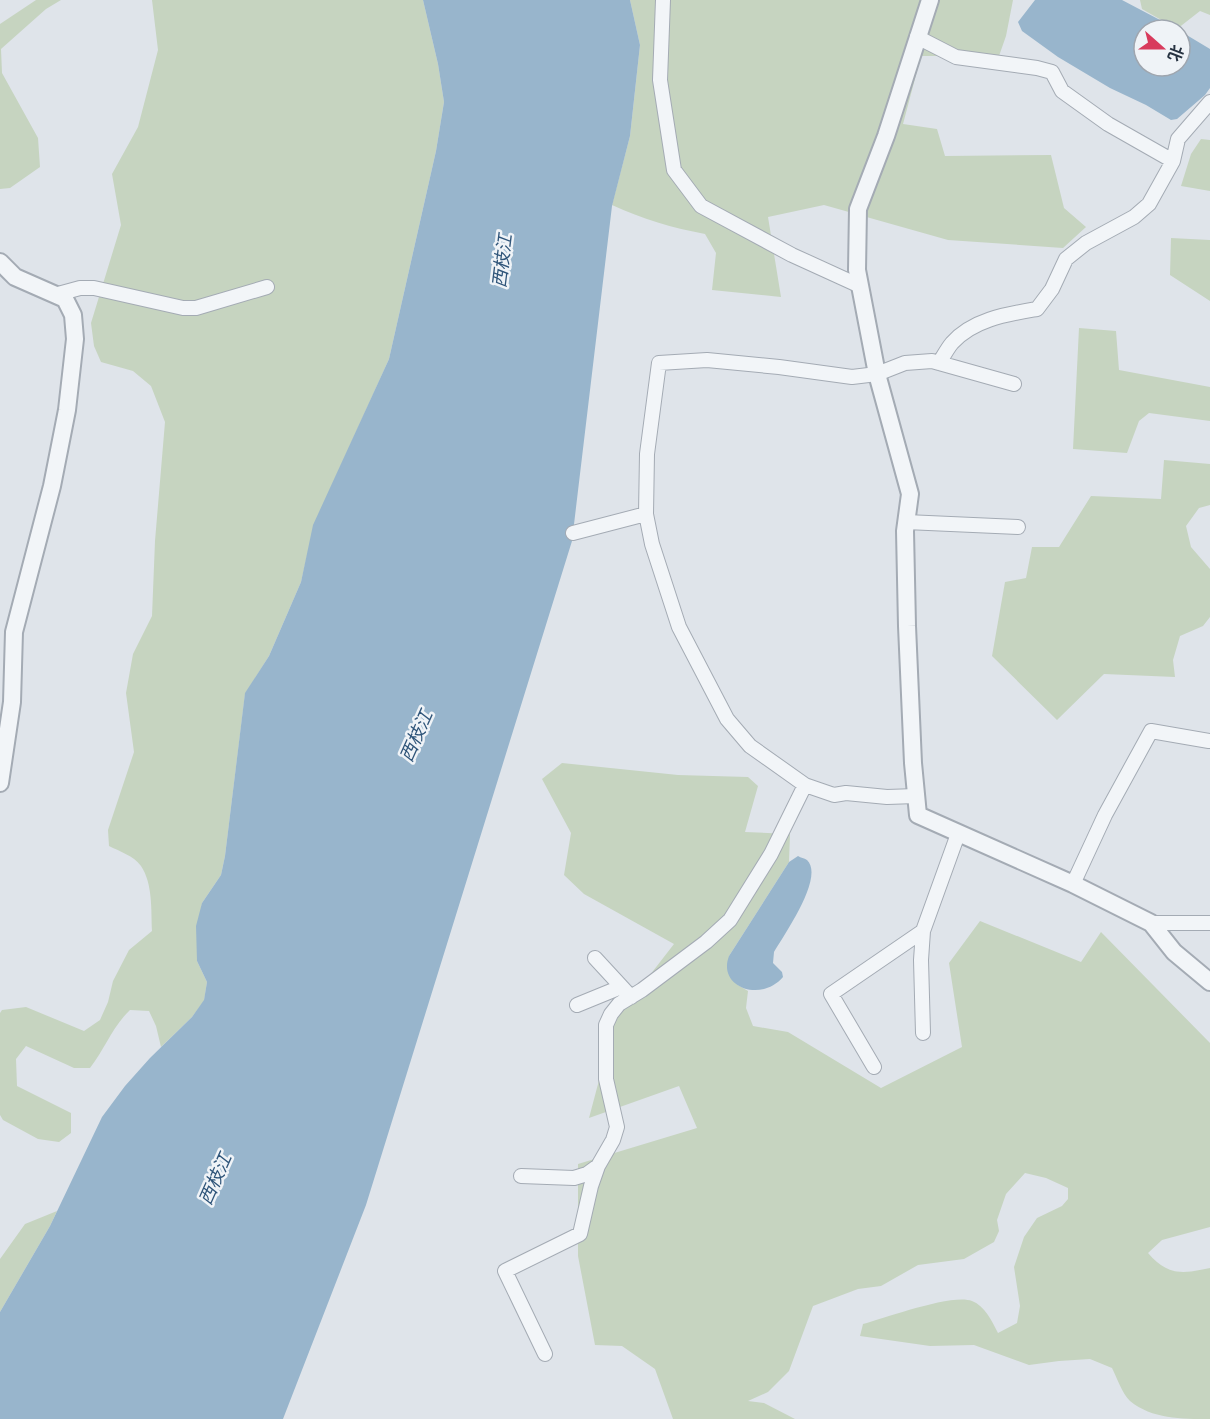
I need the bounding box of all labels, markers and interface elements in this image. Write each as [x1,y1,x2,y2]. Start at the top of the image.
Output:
north arrow [1132,18,1192,78]
text: 北 [1165,43,1187,64]
water label: 西枝江 [488,231,516,289]
water label: 西枝江 [395,705,437,765]
water label: 西枝江 [194,1148,236,1208]

